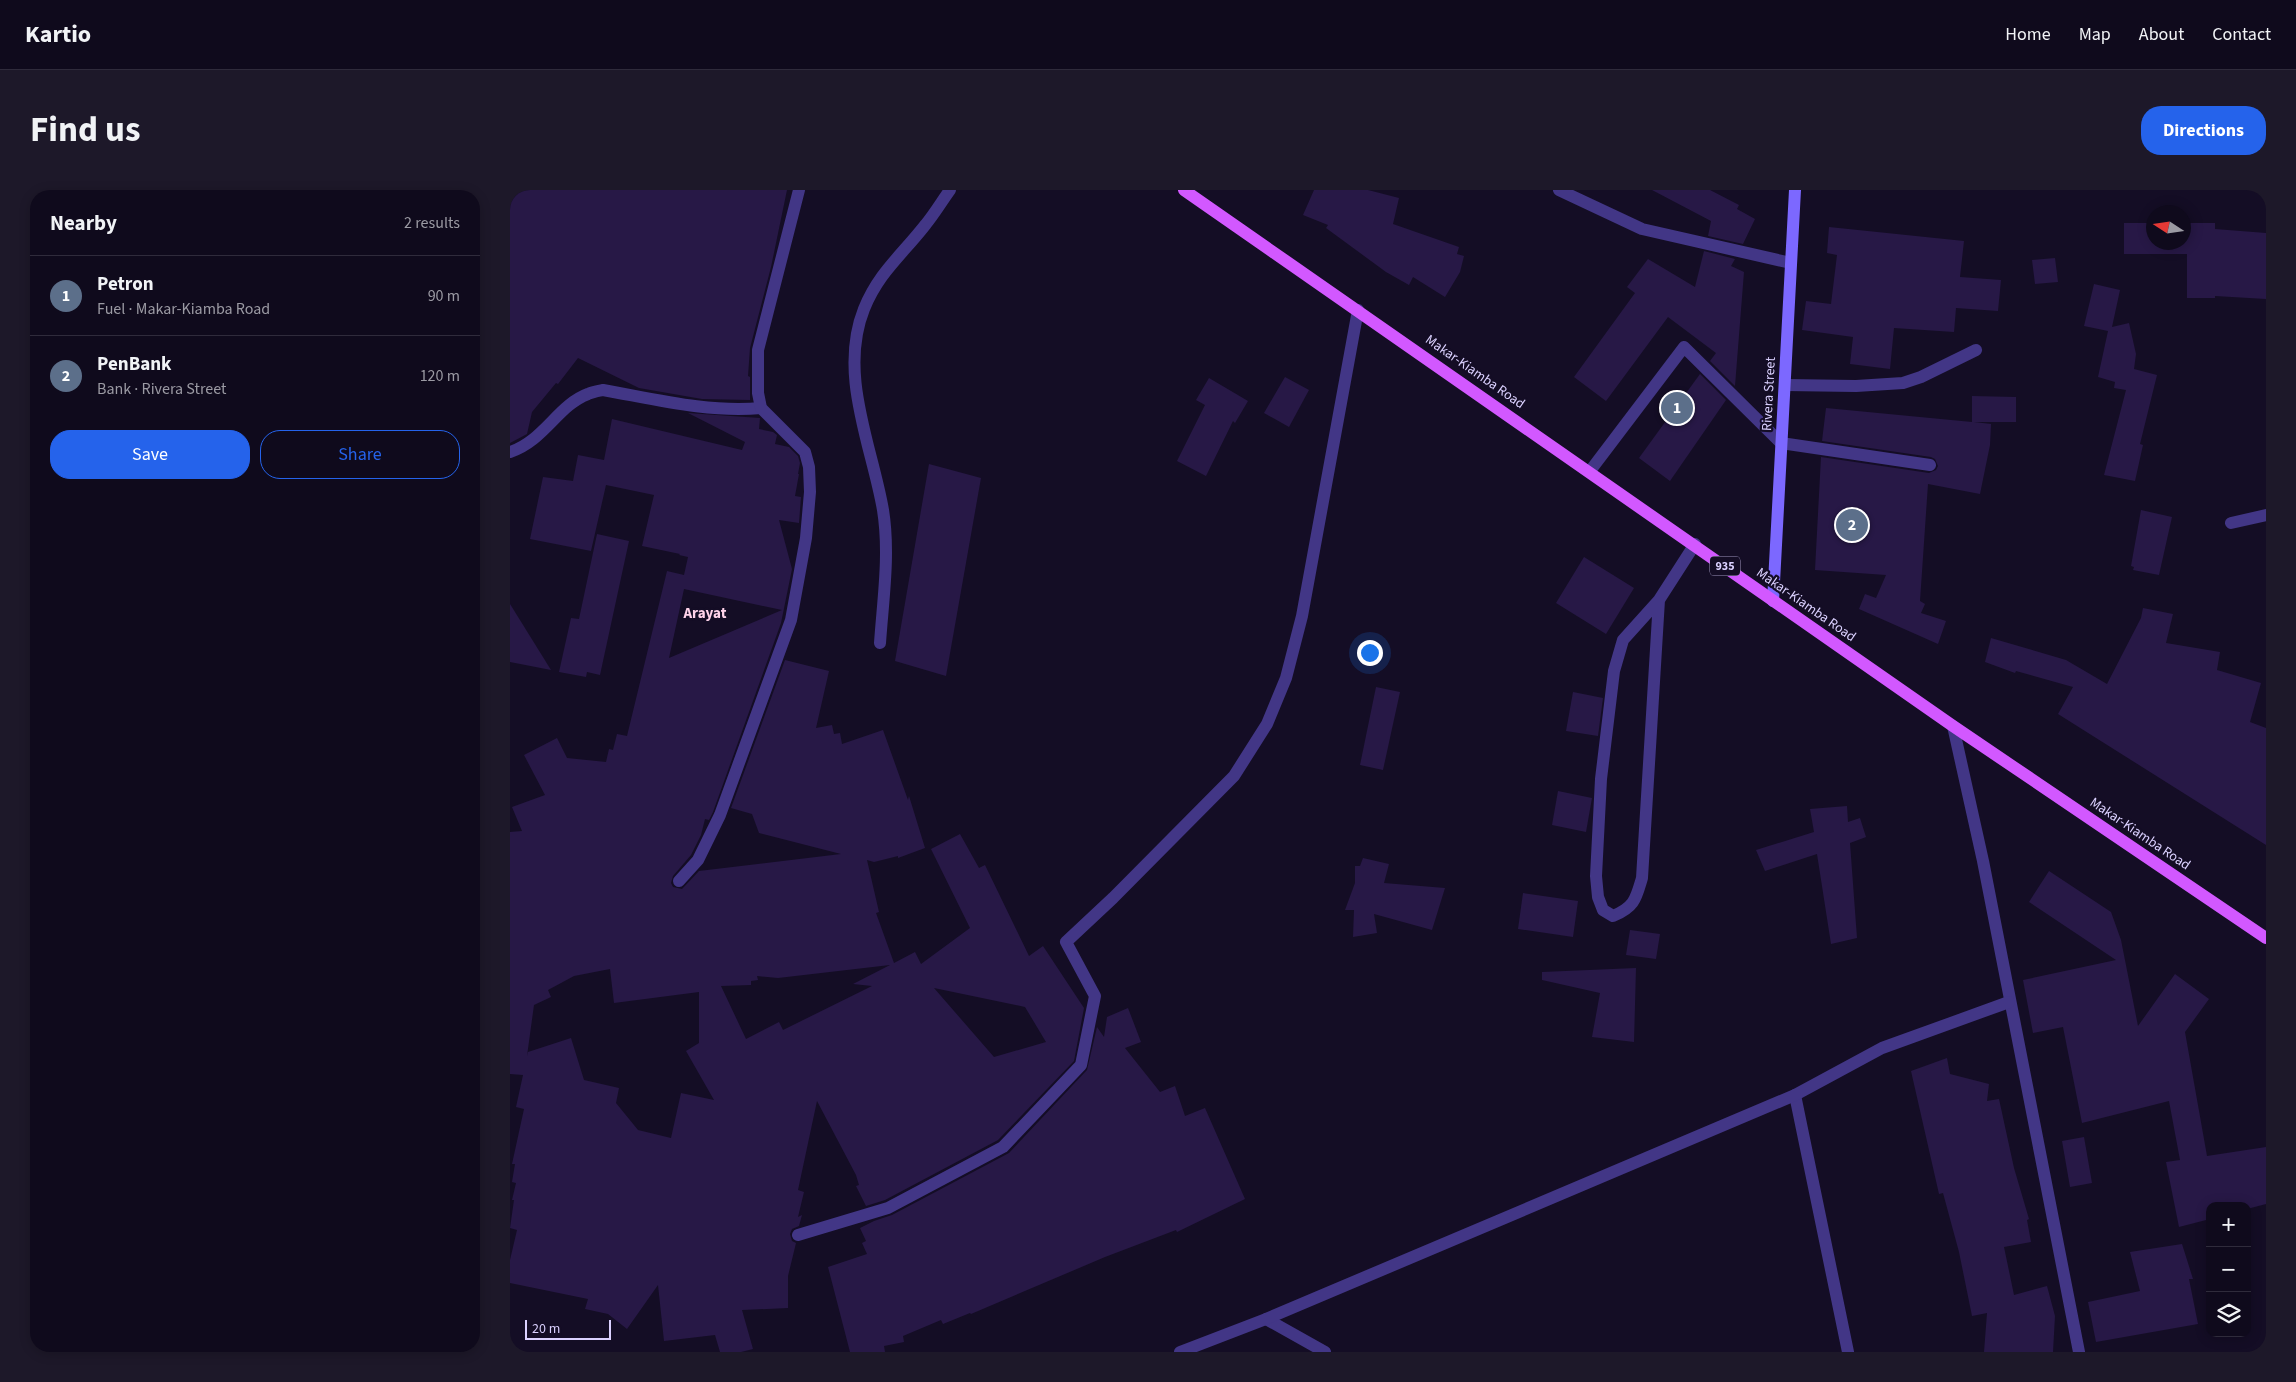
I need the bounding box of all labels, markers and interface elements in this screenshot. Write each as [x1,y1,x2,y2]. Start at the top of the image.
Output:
text: Kartio [25,17,91,52]
text: Home [2005,22,2051,47]
text: Map [2079,22,2111,47]
text: About [2139,22,2184,47]
text: Contact [2212,22,2271,47]
text: Find us [30,105,140,155]
button: Directions [2141,106,2266,155]
north arrow [2146,205,2191,250]
text: Nearby [50,208,117,238]
text: 2 results [404,212,460,234]
text: Petron [97,271,154,298]
text: 1 [62,285,70,307]
text: 90 m [428,285,460,307]
text: Fuel · Makar-Kiamba Road [97,298,270,320]
street label: Makar-Kiamba Road [1421,330,1529,414]
text: PenBank [97,351,171,378]
street label: Rivera Street [1757,356,1781,432]
text: 2 [62,365,70,387]
text: 120 m [420,365,460,387]
text: Bank · Rivera Street [97,378,226,400]
pin: 1 [1661,389,1693,427]
button: Save [50,430,250,479]
button: Share [260,430,460,479]
pin: 2 [1836,506,1868,544]
road number: 935 [1710,556,1740,576]
street label: Makar-Kiamba Road [1752,563,1860,647]
district label: Arayat [683,603,727,624]
your location [1357,640,1383,666]
street label: Makar-Kiamba Road [2086,793,2194,875]
map controls [2206,1202,2251,1337]
button: + [2206,1202,2251,1247]
button: − [2206,1247,2251,1292]
button: layers [2206,1292,2251,1337]
scale bar [525,1317,611,1340]
text: 20 m [532,1319,560,1339]

